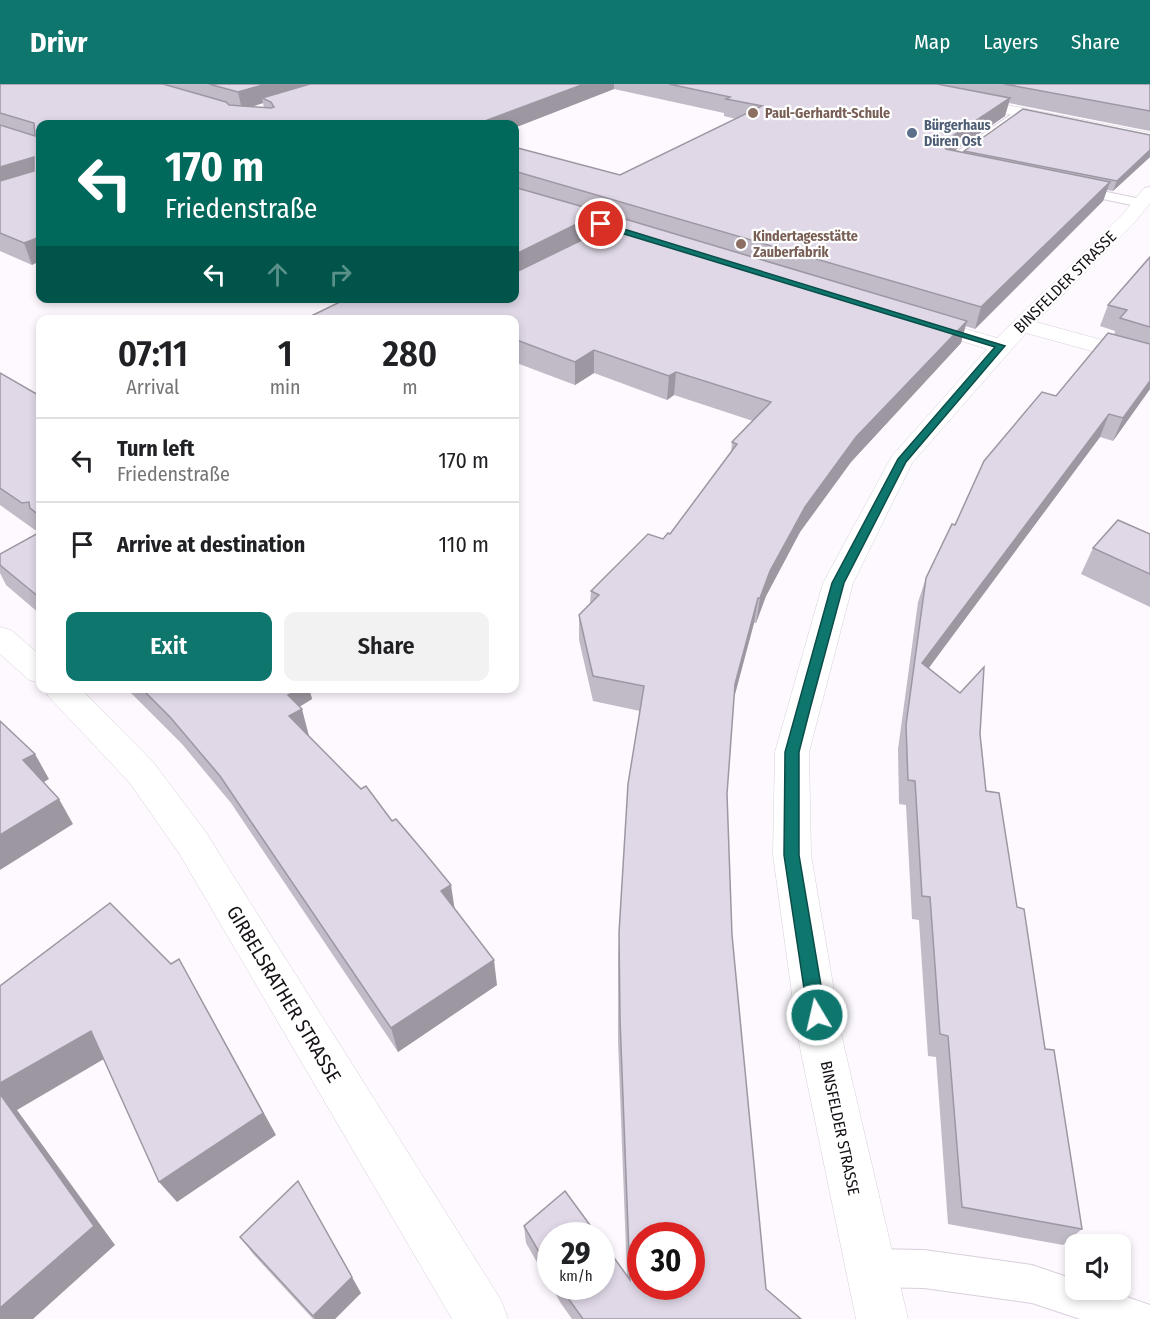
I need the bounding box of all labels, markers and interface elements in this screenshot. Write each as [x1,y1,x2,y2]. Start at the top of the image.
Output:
text: Drivr [30,26,88,59]
text: Map [914,29,950,55]
text: Layers [983,29,1038,55]
text: Share [1071,29,1120,55]
place label: Paul-Gerhardt-Schule [765,105,890,122]
marker: Paul-Gerhardt-Schule [746,106,760,120]
place label: Bürgerhaus Düren Ost [924,117,991,150]
marker: Bürgerhaus Düren Ost [905,126,919,140]
text: 170 m [165,142,264,192]
icon: left [66,144,144,222]
text: Friedenstraße [165,193,317,225]
pin [575,198,626,249]
icon: arrive [584,207,617,240]
street label: BINSFELDER STRASSE [1010,227,1120,337]
place label: Kindertagesstätte Zauberfabrik [753,228,858,261]
marker: Kindertagesstätte Zauberfabrik [734,237,748,251]
icon: left [198,258,231,291]
icon: ahead [261,258,294,291]
icon: right [324,258,357,291]
text: 07:11 [118,332,188,376]
text: 1 [278,332,293,376]
text: 280 [382,332,437,376]
text: Arrival [126,375,179,399]
text: min [270,375,301,399]
text: m [402,375,418,399]
text: Turn left [117,435,195,462]
icon: left [66,444,99,477]
text: 170 m [438,447,489,474]
text: Friedenstraße [117,462,230,486]
icon: arrive [66,528,99,561]
text: Arrive at destination [117,531,305,558]
text: 110 m [439,531,489,558]
button: Exit [66,612,272,681]
button: Share [284,612,489,681]
street label: GIRBELSRATHER STRASSE [222,901,346,1087]
position arrow [785,983,849,1047]
street label: BINSFELDER STRASSE [816,1059,864,1197]
speed limit sign: 30 [627,1222,705,1300]
map controls [1065,1234,1131,1300]
button: sound [1065,1234,1131,1300]
text: 29 [561,1236,591,1272]
text: km/h [559,1267,593,1285]

